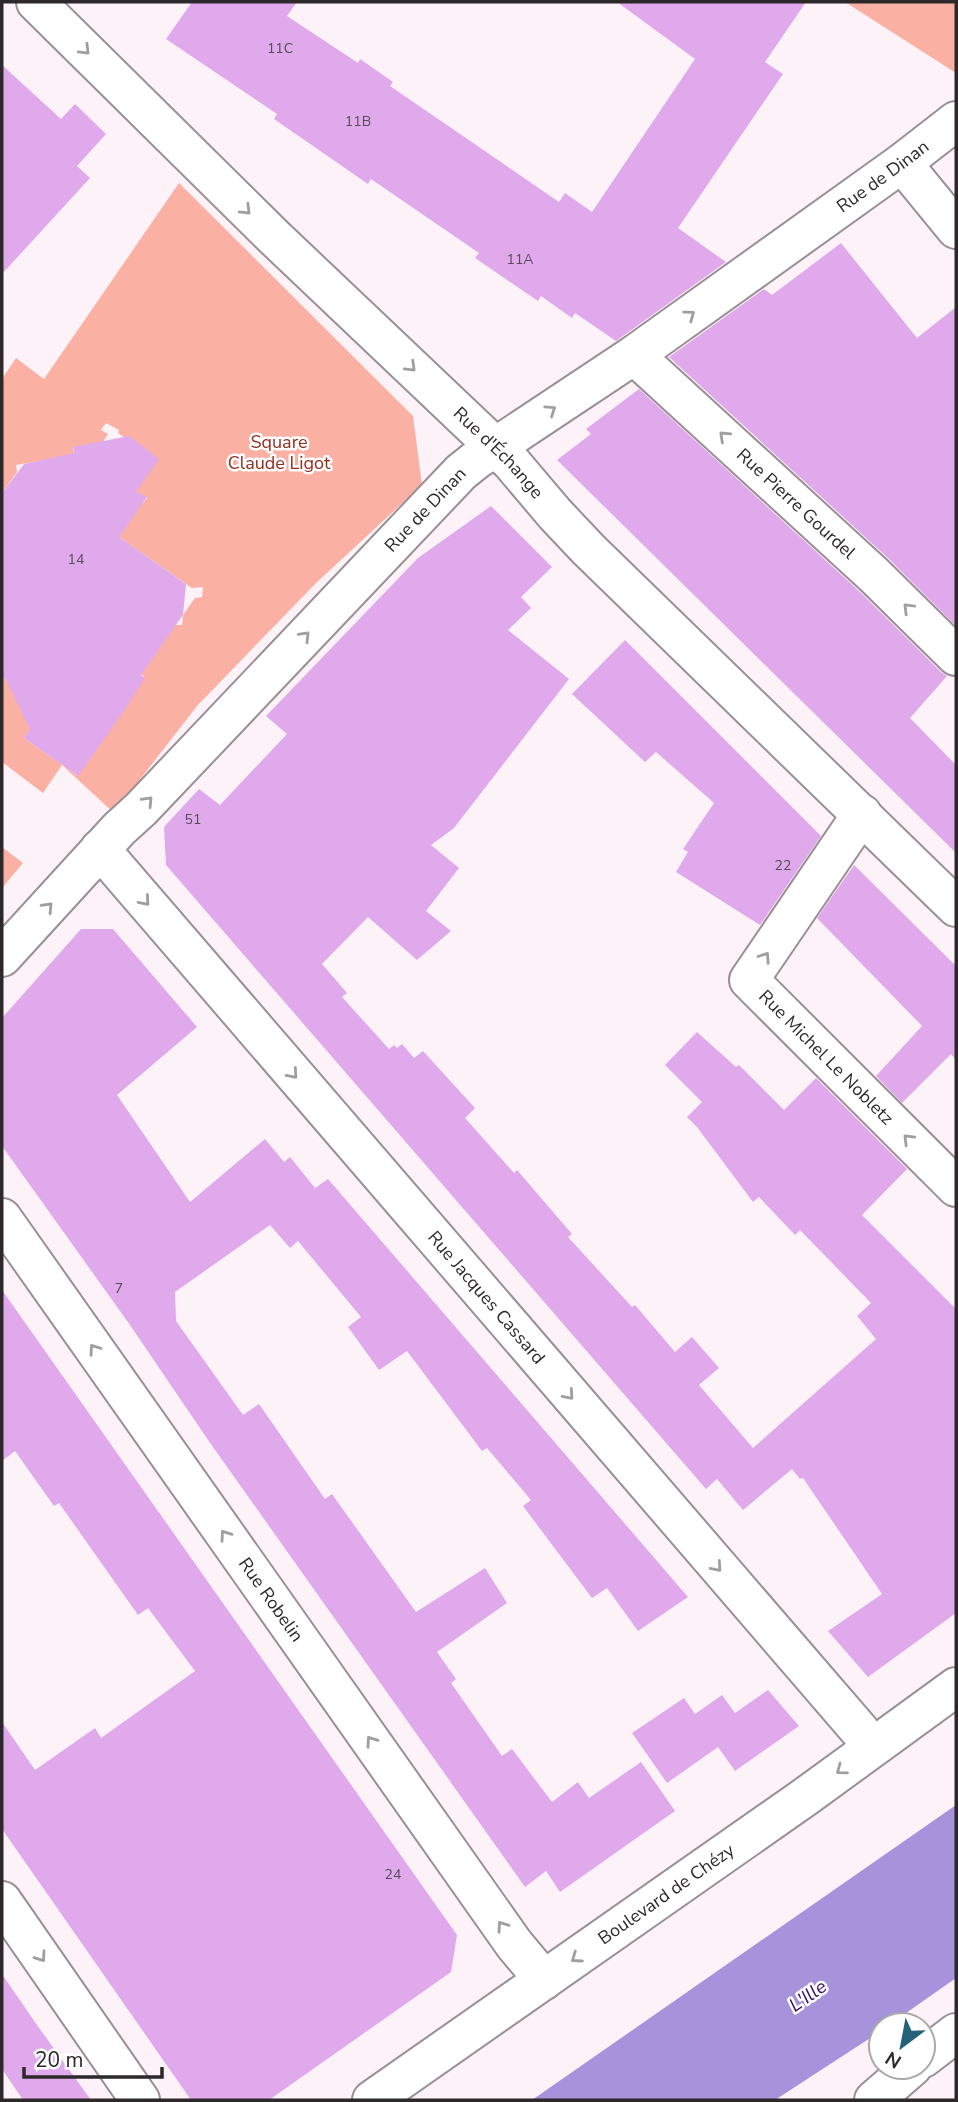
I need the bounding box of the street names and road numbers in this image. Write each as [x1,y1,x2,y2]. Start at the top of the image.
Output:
street label: Rue de Dinan [832,135,934,218]
street label: Rue d'Échange [448,402,549,504]
street label: Rue Pierre Gourdel [731,443,861,565]
street label: Rue de Dinan [379,462,471,557]
street label: Rue Michel Le Nobletz [754,985,899,1130]
street label: Rue Jacques Cassard [422,1226,551,1369]
street label: Rue Robelin [233,1553,309,1647]
street label: Boulevard de Chézy [593,1838,740,1950]

